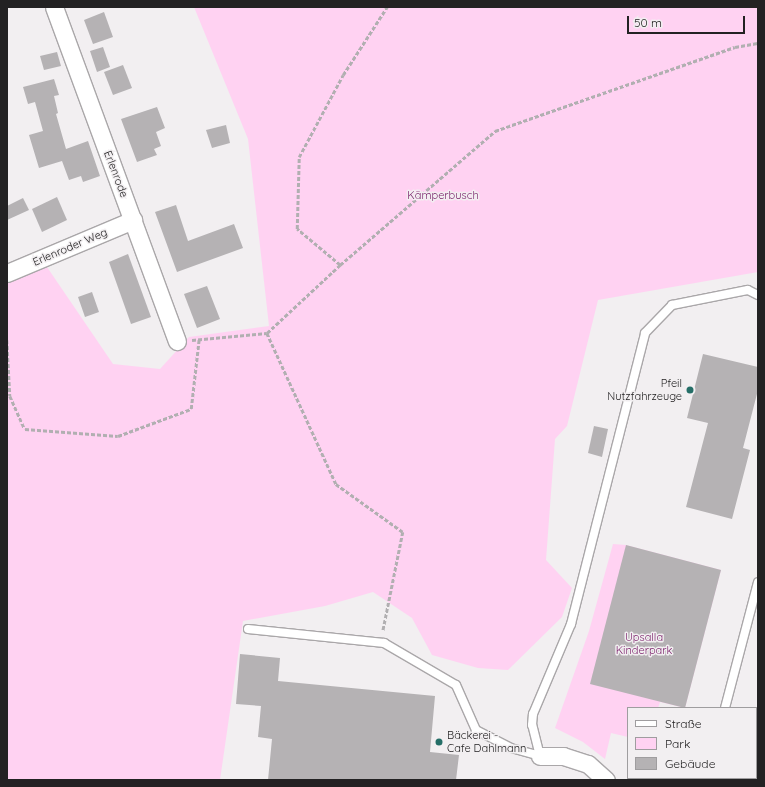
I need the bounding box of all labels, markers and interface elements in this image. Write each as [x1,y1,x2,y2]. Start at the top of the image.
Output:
scale bar [629,8,747,34]
text: 50 m [634,15,662,30]
street label: Erlenrode [101,149,131,199]
park label: Kämperbusch [407,188,479,202]
street label: Erlenroder Weg [31,225,109,269]
place label: Pfeil Nutzfahrzeuge [607,377,682,403]
marker: Pfeil Nutzfahrzeuge [685,385,695,395]
park label: Upsalla Kinderpark [616,631,672,657]
legend [627,707,757,779]
text: Straße [665,716,702,731]
place label: Bäckerei - Cafe Dahlmann [447,729,526,755]
text: Park [665,736,690,751]
marker: Bäckerei - Cafe Dahlmann [434,737,444,747]
text: Gebäude [665,756,715,771]

